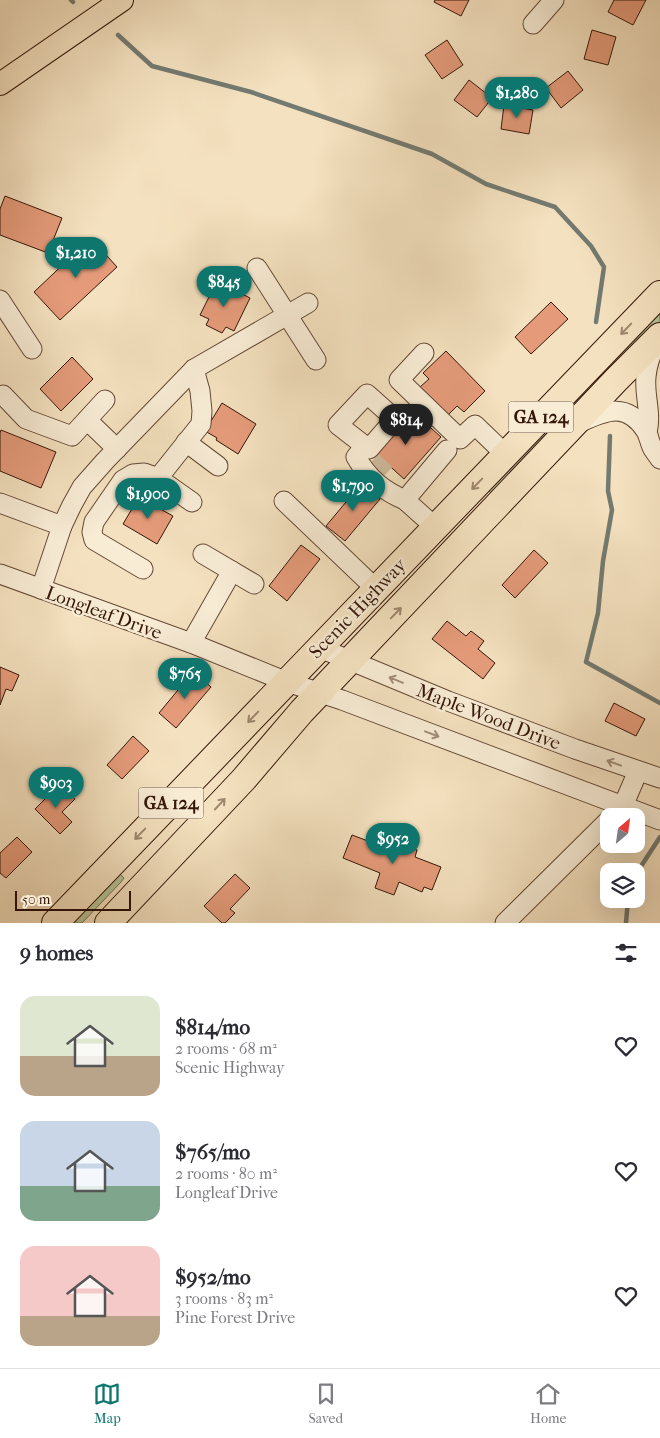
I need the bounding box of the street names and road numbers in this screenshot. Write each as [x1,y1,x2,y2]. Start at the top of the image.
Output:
road number: GA 124 [508,402,574,432]
street label: Scenic Highway [305,554,411,663]
street label: Longleaf Drive [42,582,165,644]
street label: Maple Wood Drive [414,679,564,755]
road number: GA 124 [138,788,204,818]

